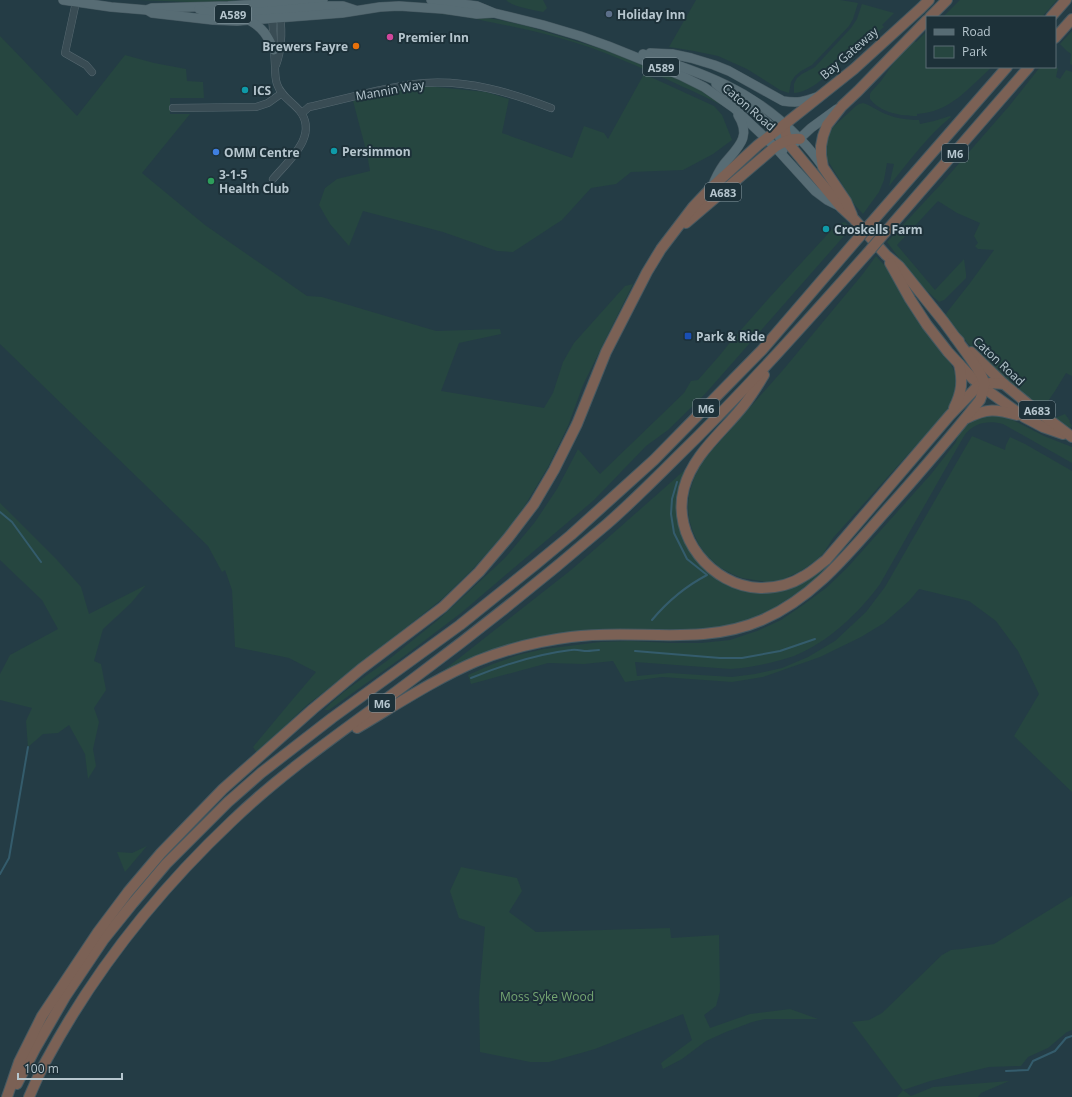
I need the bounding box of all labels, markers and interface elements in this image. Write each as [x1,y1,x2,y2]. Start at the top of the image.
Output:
road number: A589 [215,5,251,23]
place label: Holiday Inn [617,6,685,23]
marker: Holiday Inn [604,9,614,19]
legend [926,16,1056,68]
street label: Bay Gateway [816,22,882,83]
text: Road [962,23,991,40]
place label: Premier Inn [398,29,469,46]
marker: Premier Inn [385,32,395,42]
place label: Brewers Fayre [262,38,348,55]
marker: Brewers Fayre [351,41,361,51]
text: Park [962,43,988,60]
road number: A589 [643,58,679,76]
street label: Mannin Way [354,75,427,104]
street label: Caton Road [719,79,779,135]
place label: ICS [253,82,272,99]
marker: ICS [240,85,250,95]
place label: Persimmon [342,143,411,160]
place label: OMM Centre [224,144,300,161]
road number: M6 [942,144,968,162]
marker: Persimmon [329,146,339,156]
marker: OMM Centre [211,147,221,157]
place label: 3-1-5 Health Club [219,166,290,197]
marker: 3-1-5 Health Club [206,176,216,186]
road number: A683 [705,183,741,201]
place label: Croskells Farm [834,221,923,238]
marker: Croskells Farm [821,224,831,234]
place label: Park & Ride [696,328,765,345]
marker: Park & Ride [683,331,693,341]
street label: Caton Road [969,333,1029,389]
road number: M6 [693,399,719,417]
road number: A683 [1019,401,1055,419]
road number: M6 [369,694,395,712]
park label: Moss Syke Wood [500,988,594,1005]
scale bar [18,1055,122,1081]
text: 100 m [24,1060,59,1077]

